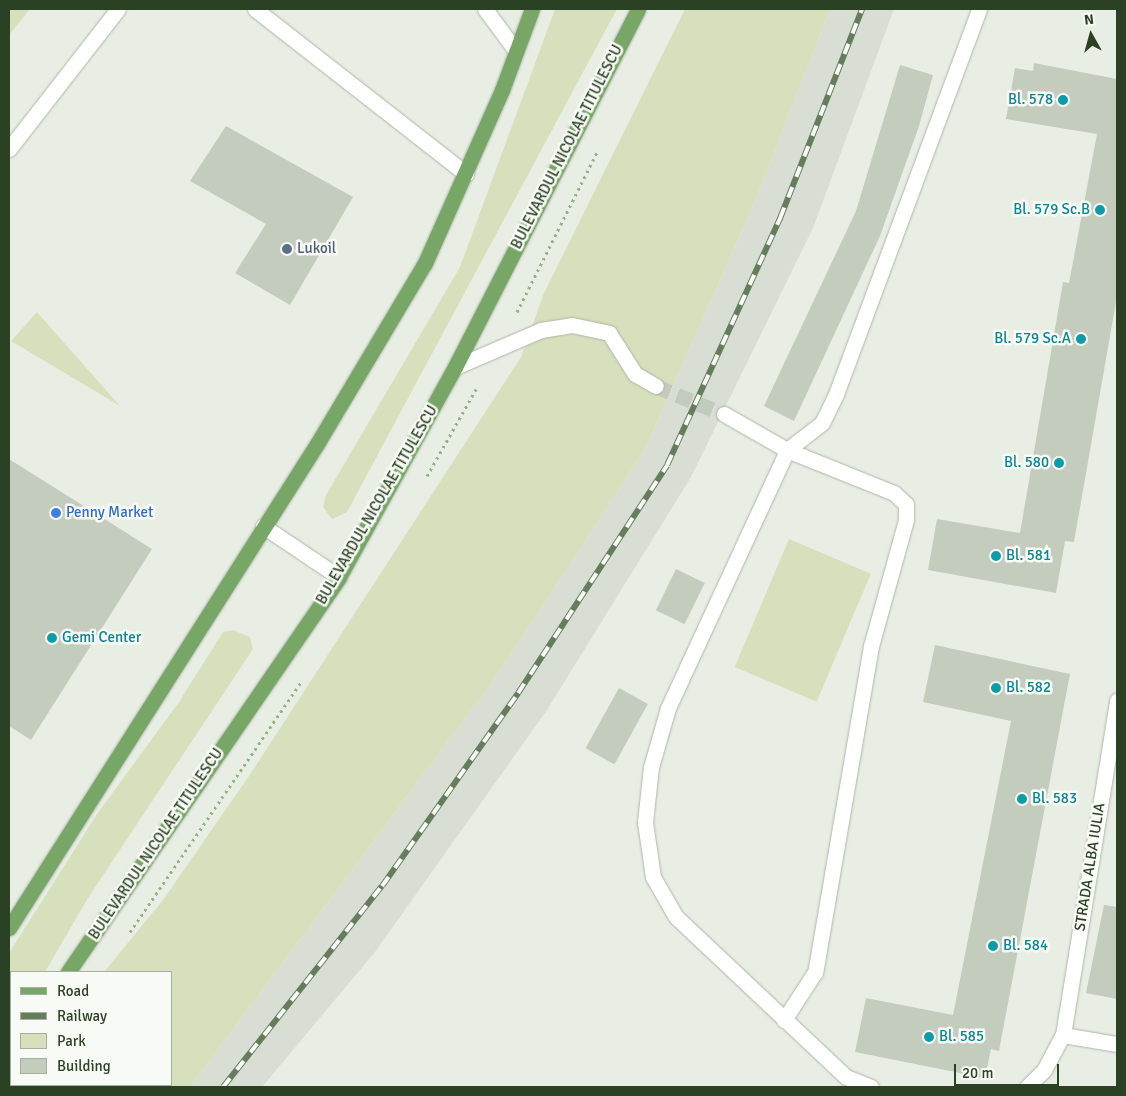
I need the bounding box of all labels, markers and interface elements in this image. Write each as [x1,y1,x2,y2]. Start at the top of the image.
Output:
north arrow [1066,10,1116,60]
text: N [1083,11,1095,29]
street label: BULEVARDUL NICOLAE TITULESCU [507,42,627,252]
place label: Bl. 578 [1008,91,1053,109]
marker: Bl. 578 [1057,94,1069,106]
place label: Bl. 579 Sc.B [1013,201,1090,219]
marker: Bl. 579 Sc.B [1094,204,1106,216]
place label: Lukoil [297,240,336,258]
marker: Lukoil [281,243,293,255]
place label: Bl. 579 Sc.A [994,330,1071,348]
marker: Bl. 579 Sc.A [1075,333,1087,345]
street label: BULEVARDUL NICOLAE TITULESCU [312,402,442,608]
place label: Bl. 580 [1004,454,1049,472]
marker: Bl. 580 [1053,457,1065,469]
place label: Penny Market [66,504,153,522]
marker: Penny Market [50,507,62,519]
place label: Bl. 581 [1006,547,1051,565]
marker: Bl. 581 [990,550,1002,562]
place label: Gemi Center [62,629,141,647]
marker: Gemi Center [46,632,58,644]
place label: Bl. 582 [1006,679,1051,697]
marker: Bl. 582 [990,682,1002,694]
street label: BULEVARDUL NICOLAE TITULESCU [85,745,227,943]
place label: Bl. 583 [1032,790,1077,808]
marker: Bl. 583 [1016,793,1028,805]
street label: STRADA ALBA IULIA [1071,802,1109,932]
place label: Bl. 584 [1003,937,1048,955]
marker: Bl. 584 [987,940,999,952]
legend [10,971,172,1086]
text: Road [57,982,89,1000]
text: Railway [57,1007,107,1025]
place label: Bl. 585 [939,1028,984,1046]
marker: Bl. 585 [923,1031,935,1043]
text: Park [57,1032,86,1050]
scale bar [956,1054,1061,1086]
text: Building [57,1057,111,1075]
text: 20 m [962,1064,993,1082]

